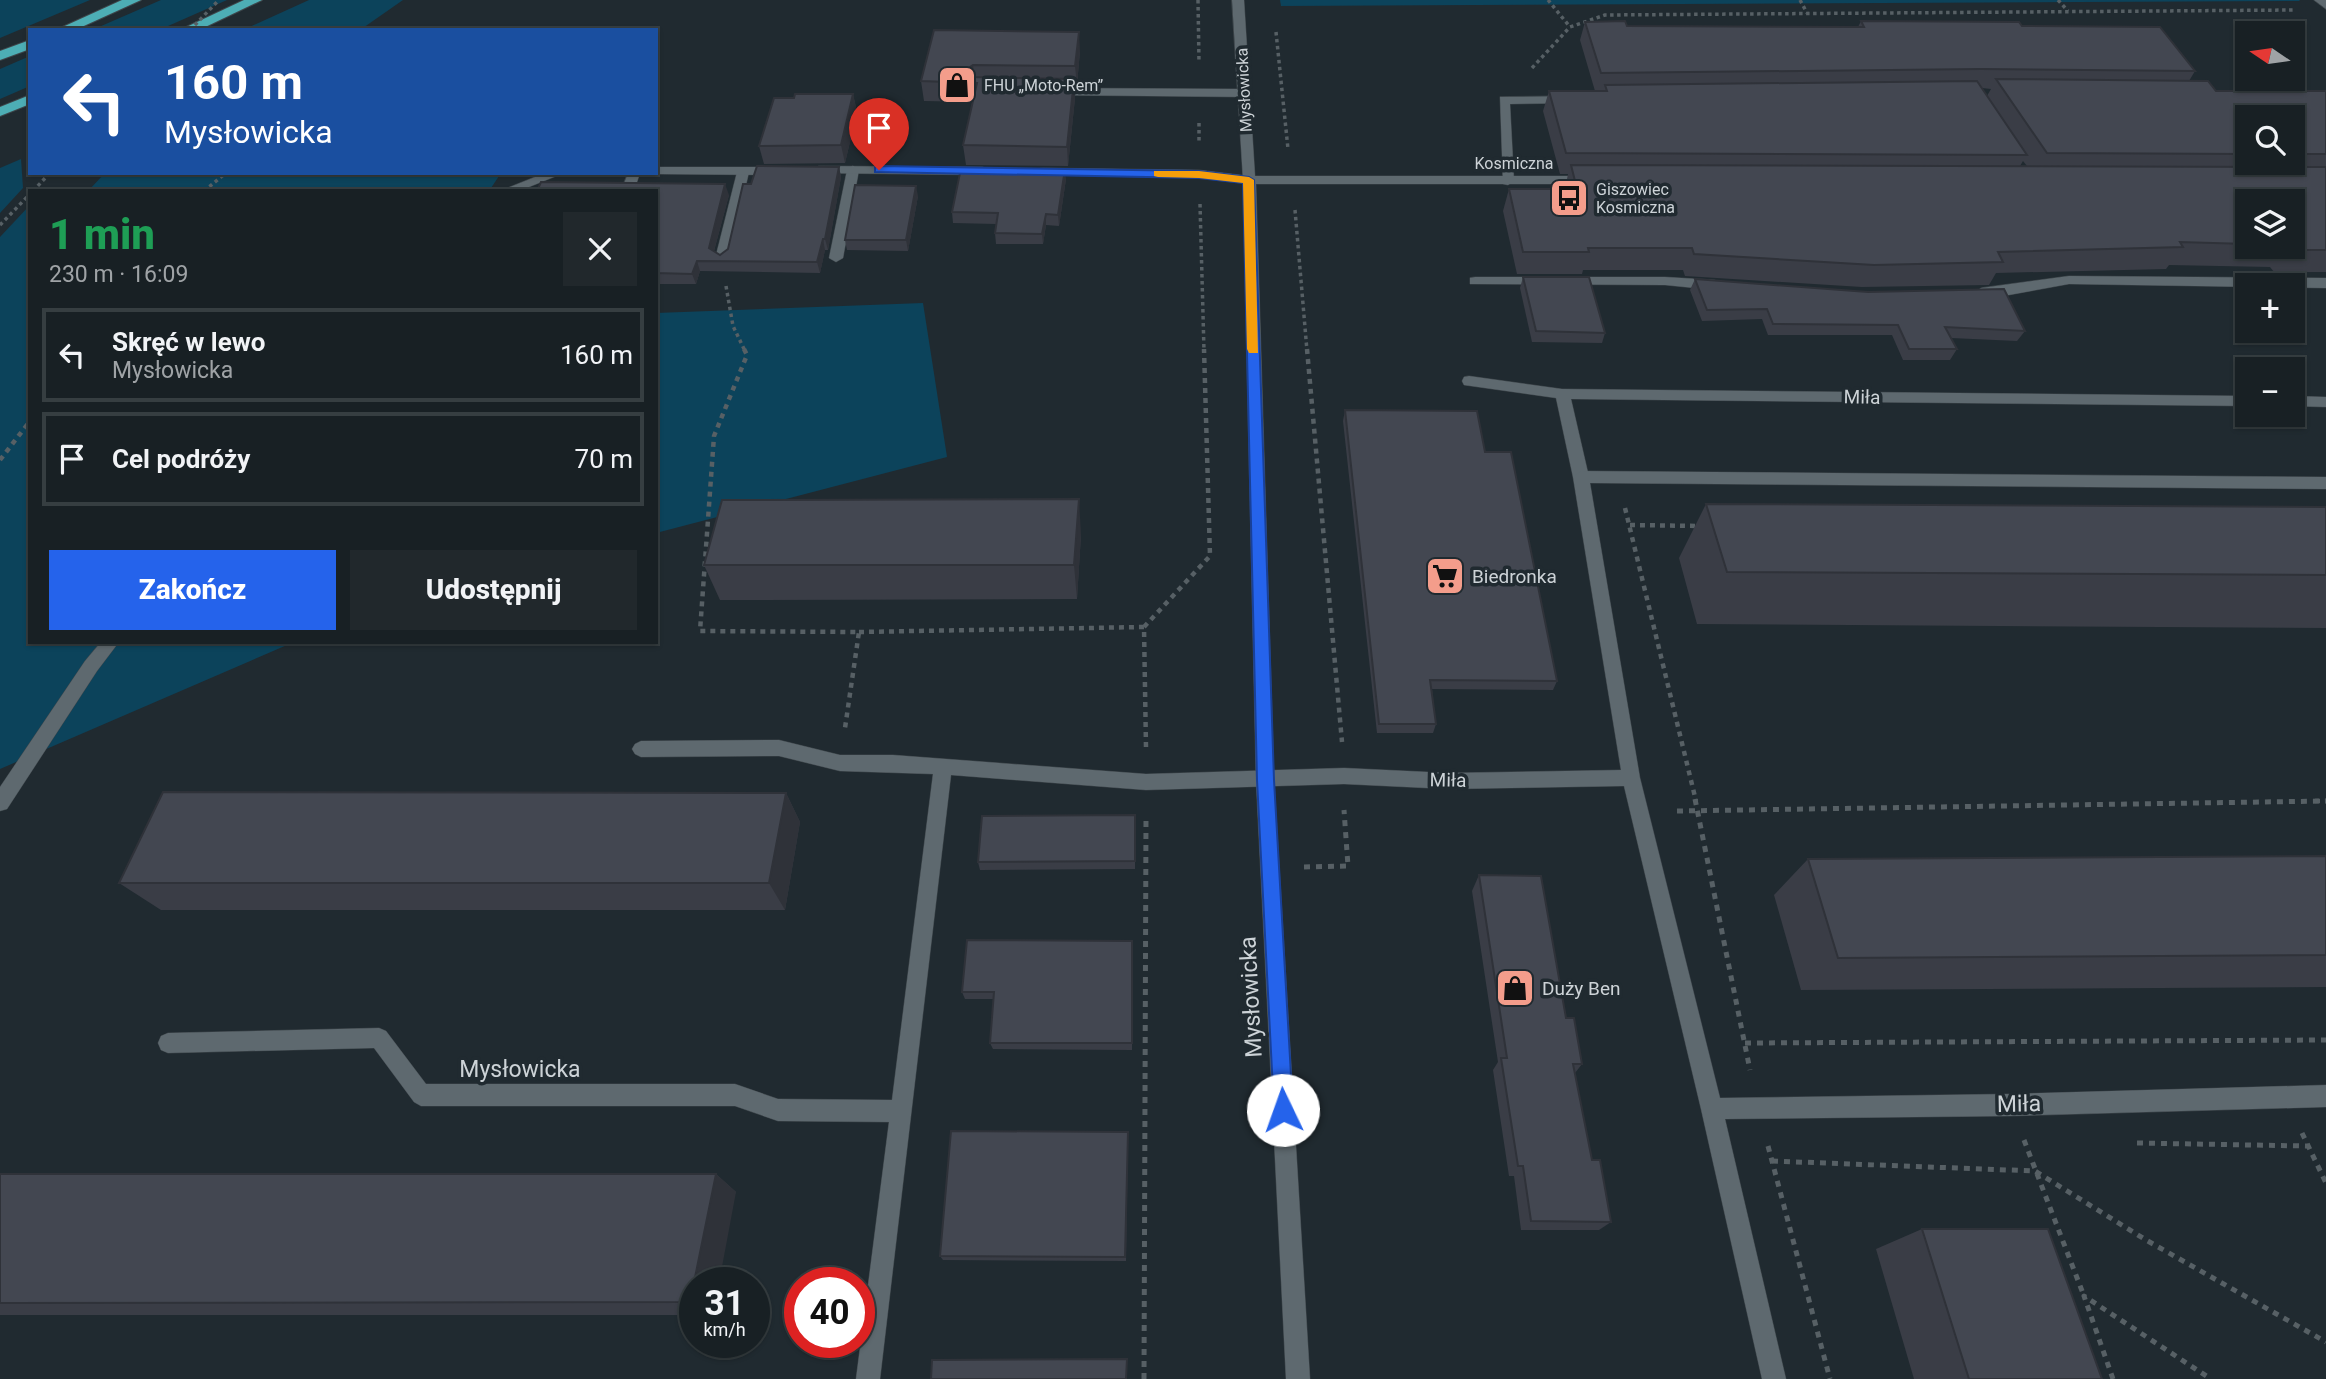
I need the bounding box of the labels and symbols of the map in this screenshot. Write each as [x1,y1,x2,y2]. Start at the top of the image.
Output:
north arrow [2235,21,2305,91]
street label: Mysłowicka [1232,47,1256,133]
shop icon: FHU „Moto-Rem” [936,64,978,106]
place label: FHU „Moto-Rem” [984,76,1103,95]
pin [849,98,909,170]
street label: Kosmiczna [1475,154,1553,173]
bus stop icon: Giszowiec Kosmiczna [1548,177,1590,219]
place label: Giszowiec Kosmiczna [1596,180,1675,217]
street label: Miła [1843,385,1881,409]
supermarket icon: Biedronka [1424,555,1466,597]
place label: Biedronka [1472,565,1557,588]
street label: Miła [1429,768,1467,792]
street label: Mysłowicka [1234,936,1268,1058]
shop icon: Duży Ben [1494,967,1536,1009]
place label: Duży Ben [1542,977,1620,1000]
street label: Mysłowicka [459,1056,581,1083]
position arrow [1246,1073,1320,1147]
street label: Miła [1997,1090,2041,1118]
speed limit sign: 40 [784,1267,875,1358]

